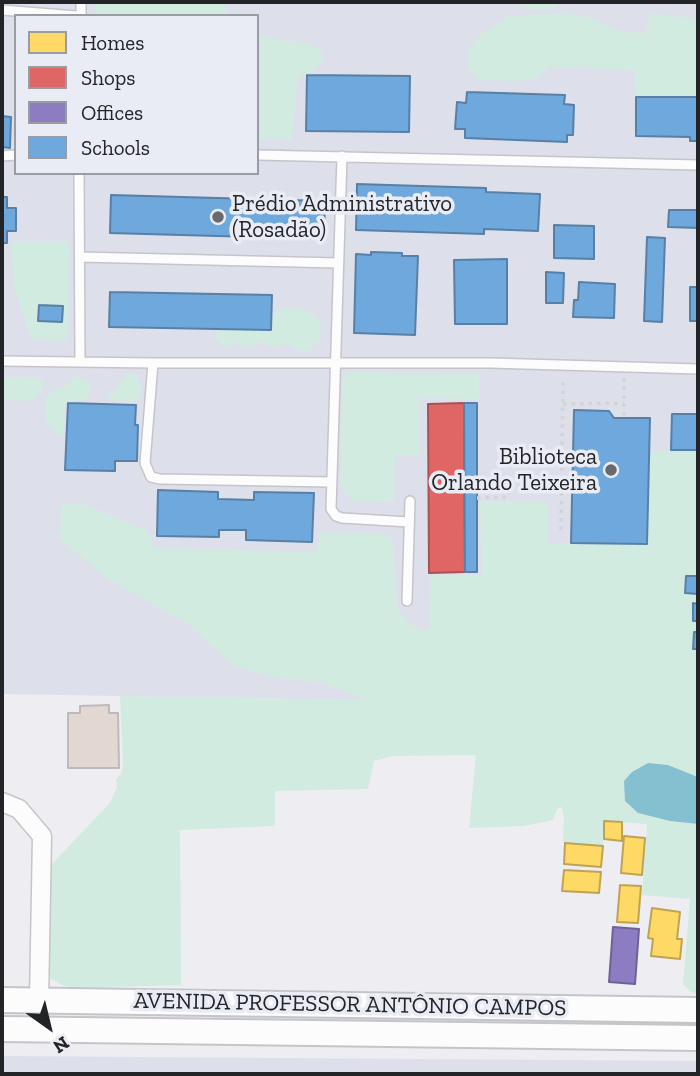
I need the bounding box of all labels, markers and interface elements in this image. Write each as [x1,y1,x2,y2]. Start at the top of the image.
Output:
legend [14,14,259,175]
text: Homes [81,30,144,55]
text: Shops [81,65,135,90]
text: Offices [81,100,143,125]
text: Schools [81,135,150,160]
place label: Prédio Administrativo (Rosadão) [232,190,452,244]
marker: Prédio Administrativo (Rosadão) [210,209,226,225]
place label: Biblioteca Orlando Teixeira [431,443,597,497]
marker: Biblioteca Orlando Teixeira [603,462,619,478]
street label: AVENIDA PROFESSOR ANTÔNIO CAMPOS [133,987,567,1023]
north arrow [14,992,84,1062]
text: N [49,1031,73,1058]

